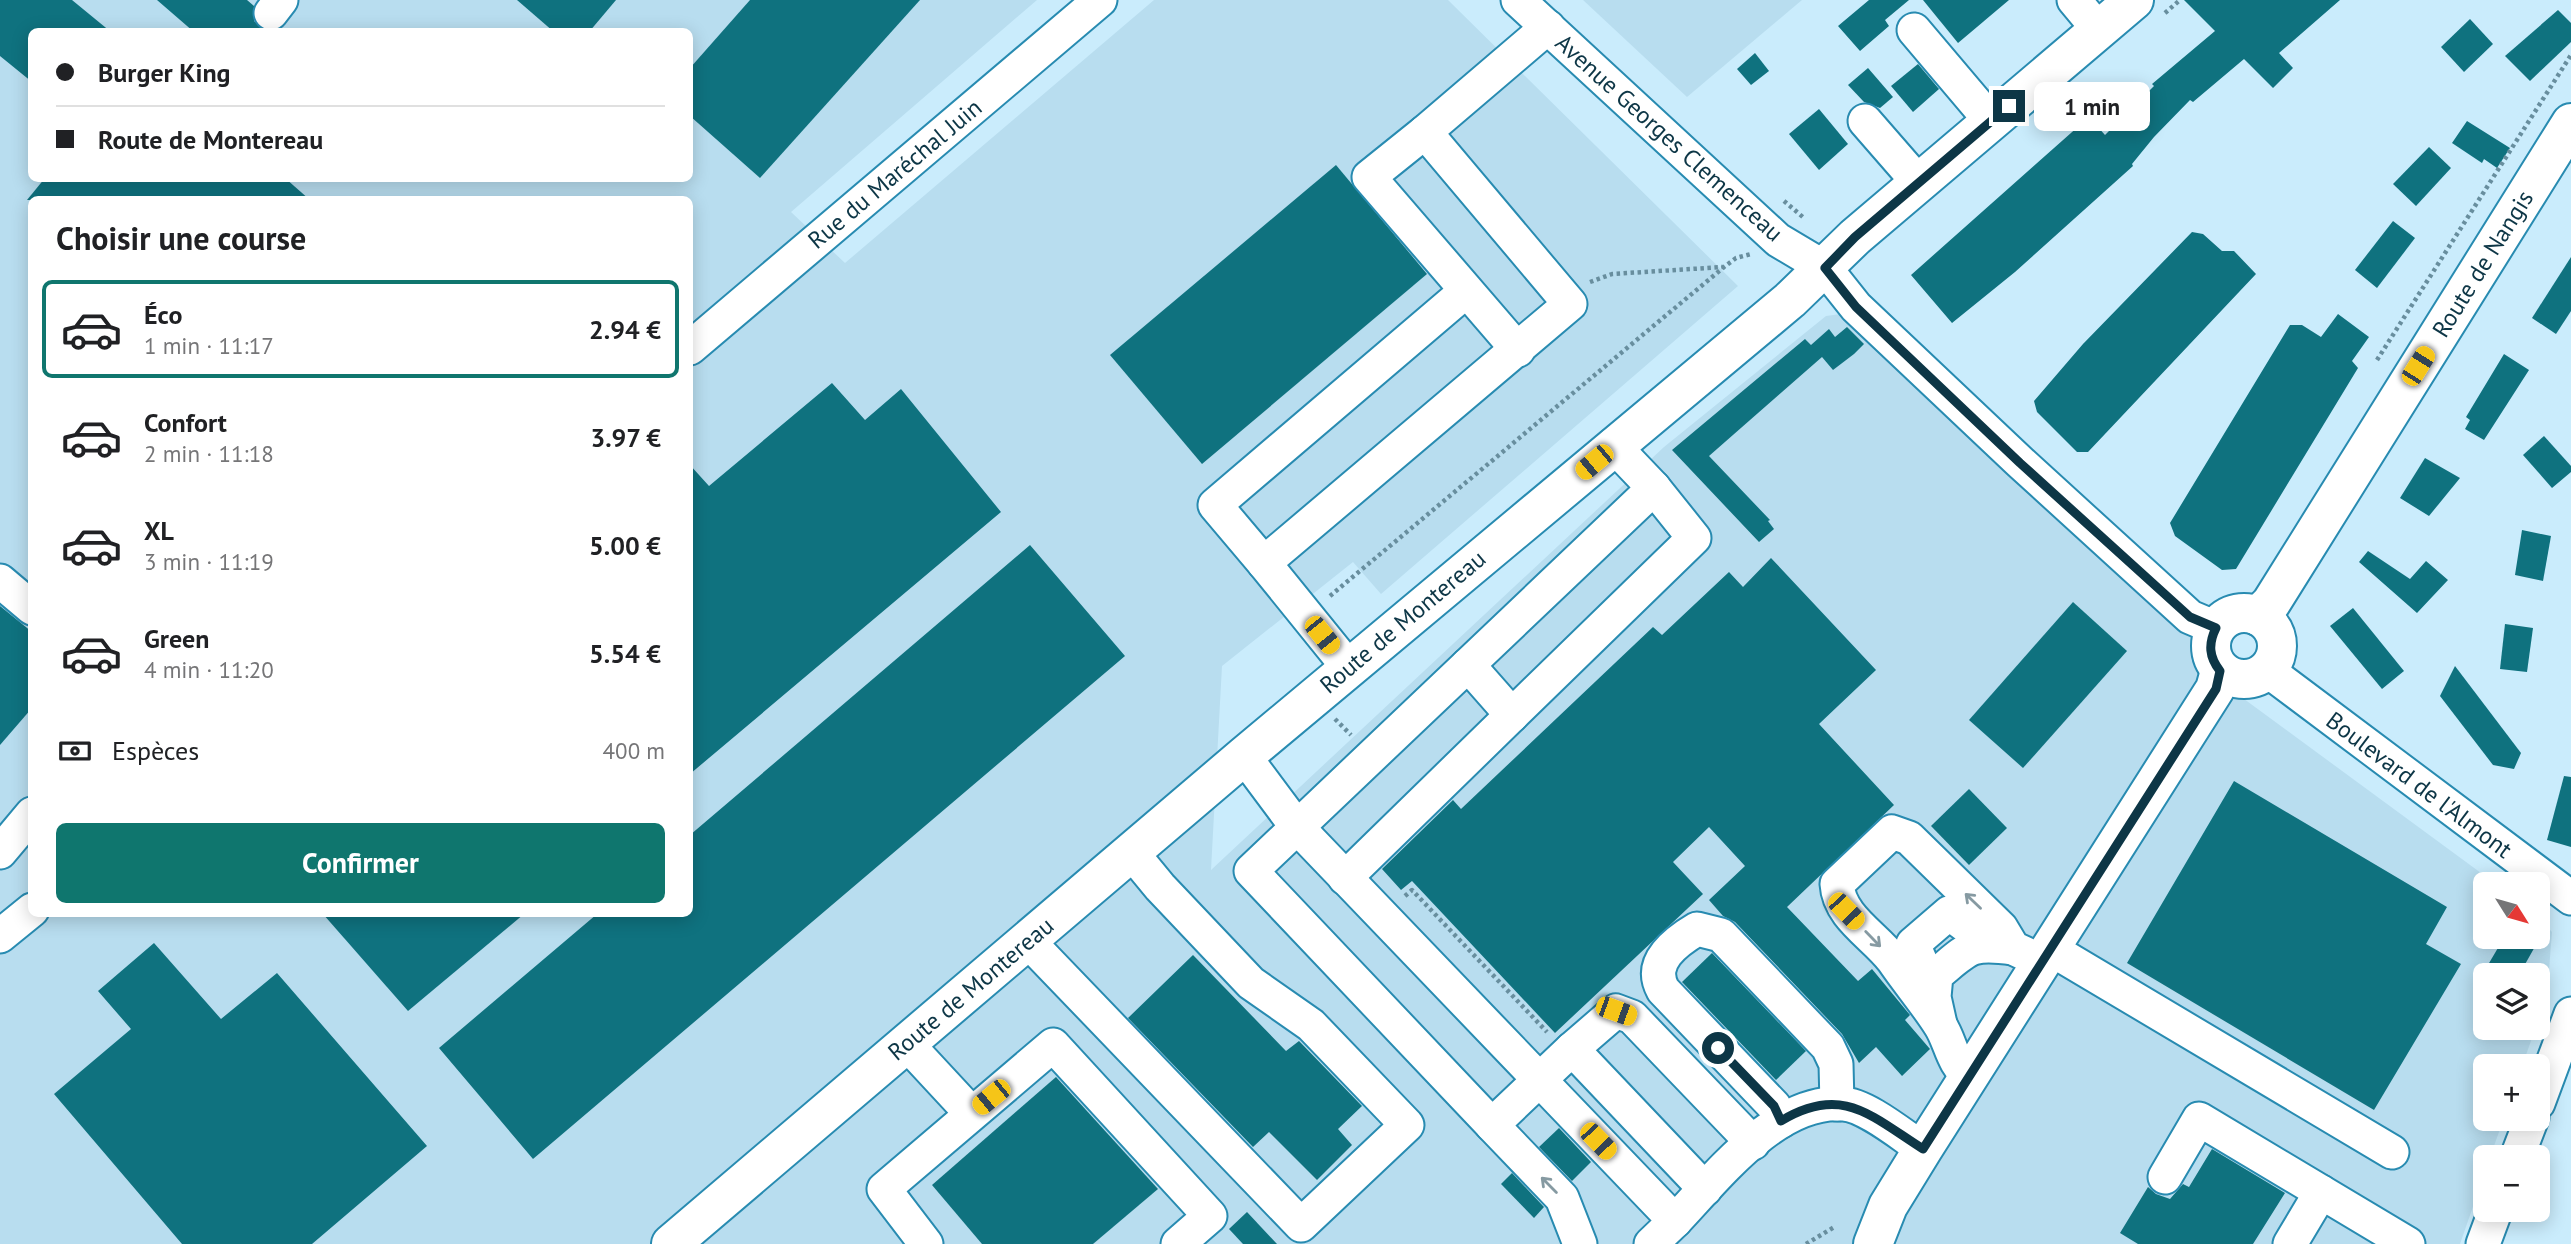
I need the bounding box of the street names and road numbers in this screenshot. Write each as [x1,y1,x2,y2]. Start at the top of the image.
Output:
street label: Avenue Georges Clemenceau [1549,27,1790,248]
street label: Rue du Maréchal Juin [801,92,988,255]
street label: Route de Nangis [2425,184,2540,343]
street label: Route de Montereau [1313,543,1492,700]
street label: Boulevard de l'Almont [2320,705,2518,865]
street label: Route de Montereau [881,910,1060,1067]

